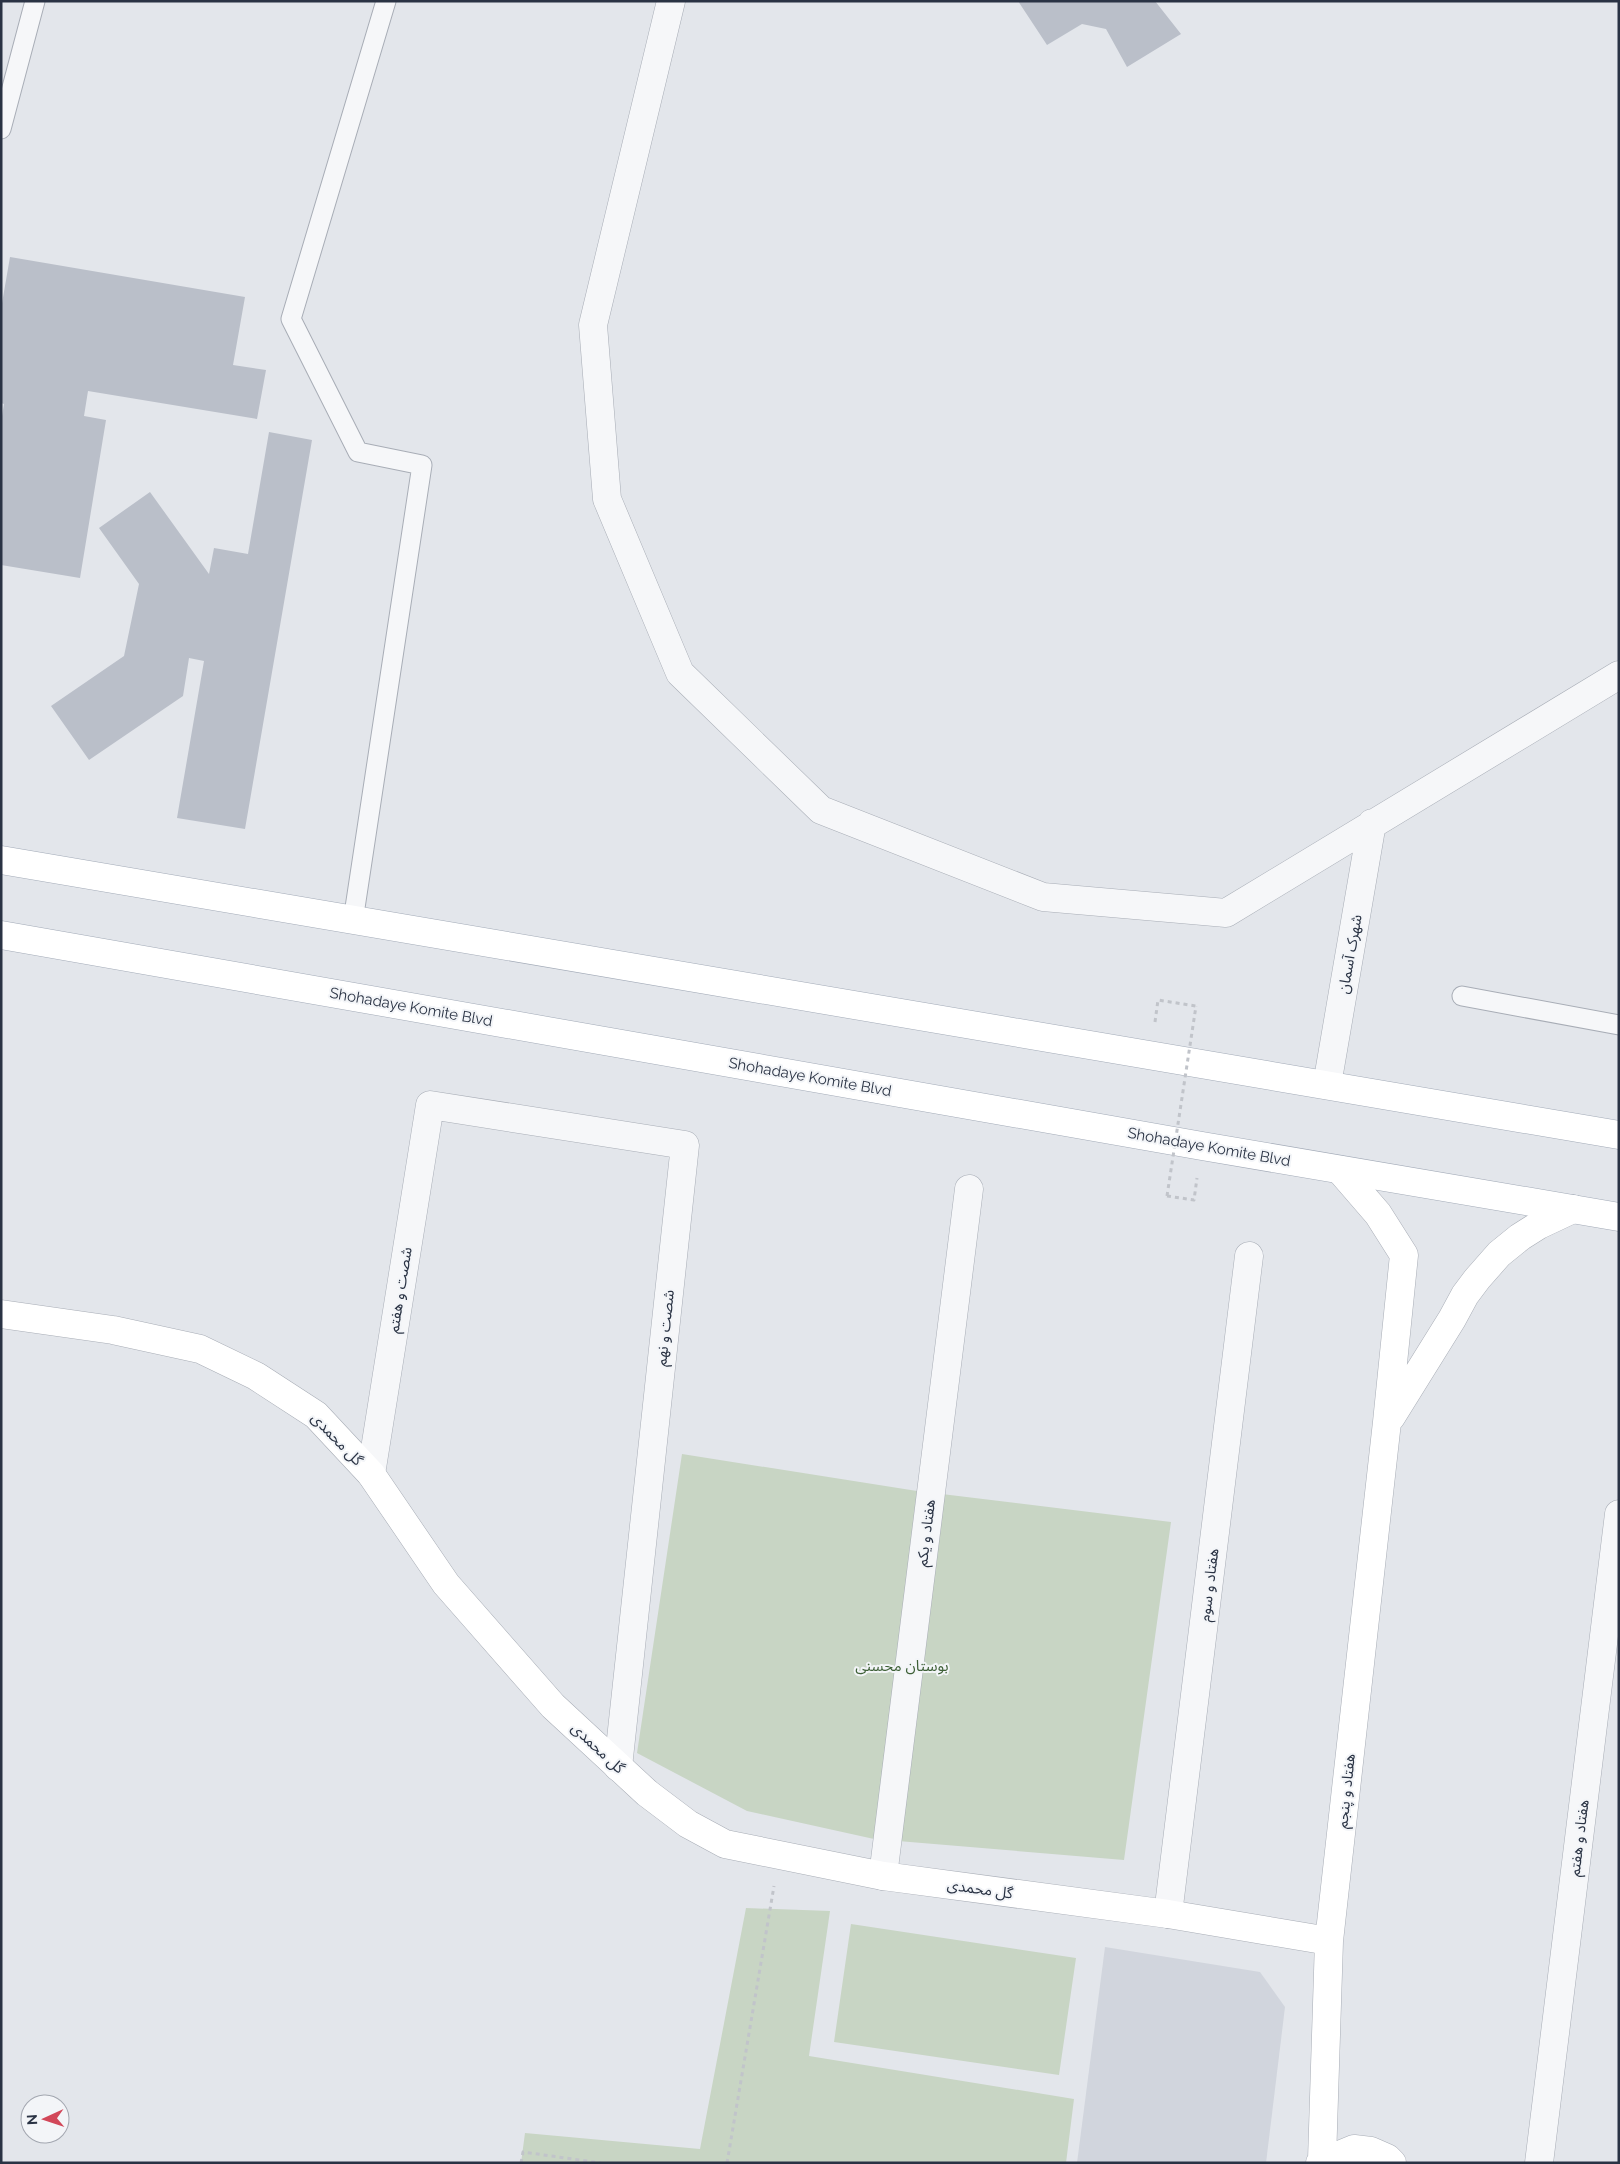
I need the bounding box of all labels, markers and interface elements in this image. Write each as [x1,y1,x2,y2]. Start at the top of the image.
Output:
street label: شهرک آسمان [1334,913,1366,995]
street label: Shohadaye Komite Blvd [328,984,494,1030]
street label: Shohadaye Komite Blvd [727,1054,893,1100]
street label: Shohadaye Komite Blvd [1126,1124,1292,1170]
street label: شصت و هفتم [384,1245,418,1335]
street label: شصت و نهم [652,1289,680,1367]
street label: گل محمدی [307,1409,367,1470]
street label: هفتاد و یکم [913,1498,941,1568]
street label: هفتاد و سوم [1196,1547,1224,1623]
park label: بوستان محسنی [855,1657,949,1675]
street label: گل محمدی [568,1719,629,1778]
street label: هفتاد و پنجم [1333,1753,1361,1830]
street label: هفتاد و هفتم [1565,1798,1595,1878]
street label: گل محمدی [946,1875,1015,1903]
north arrow [20,2094,70,2144]
text: N [24,2114,40,2125]

